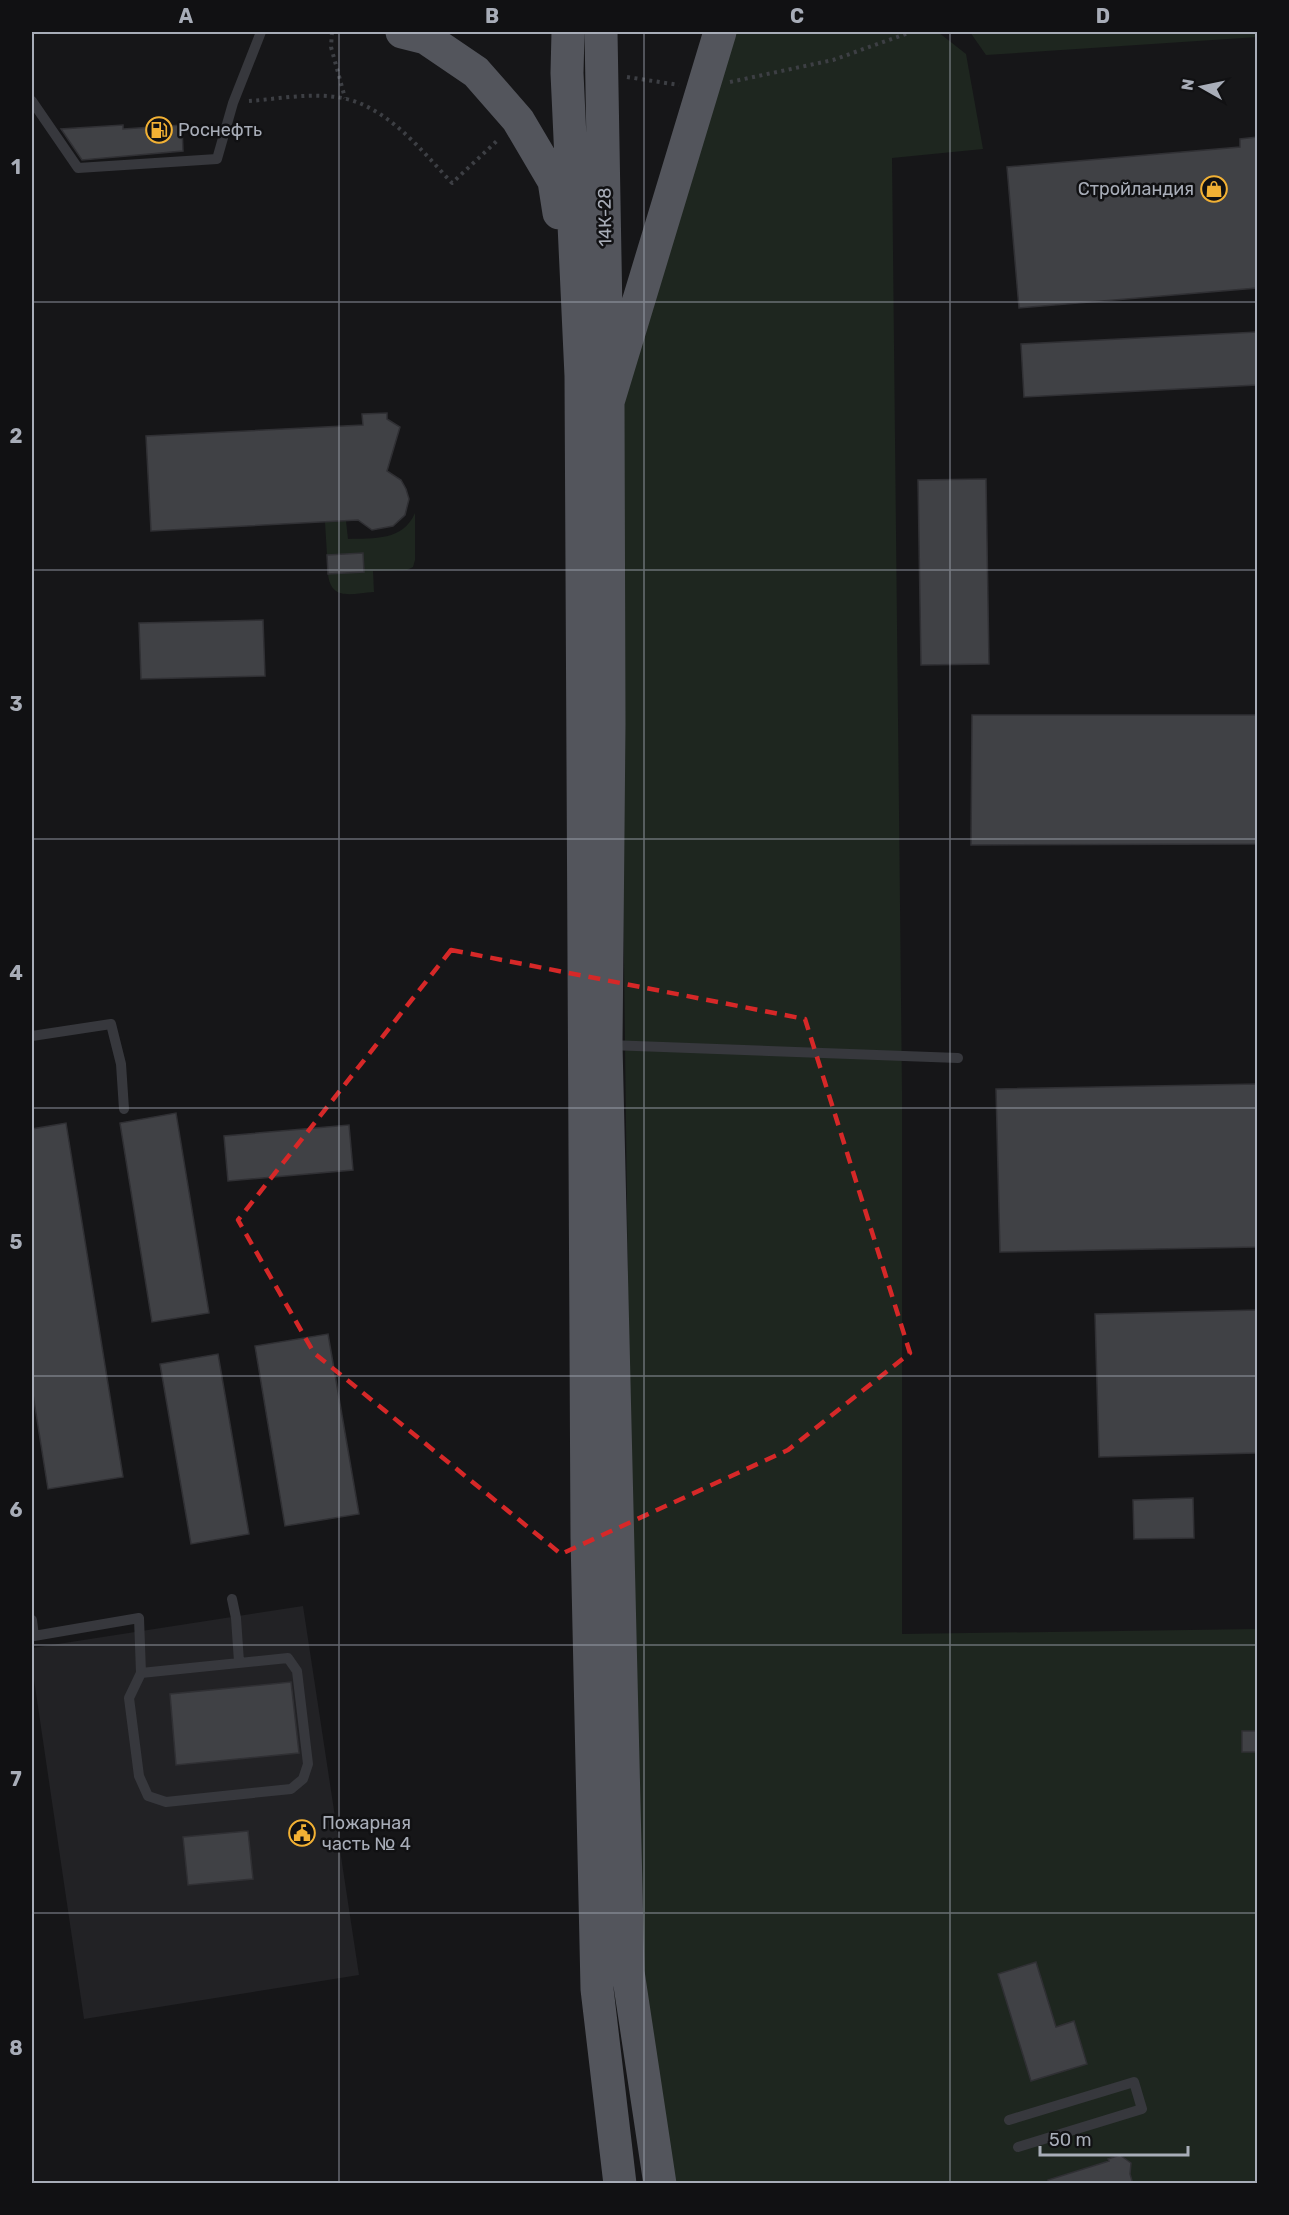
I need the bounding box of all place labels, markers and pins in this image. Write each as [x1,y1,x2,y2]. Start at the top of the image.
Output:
fuel station icon: Роснефть [144,115,174,145]
place label: Роснефть [178,119,262,141]
shop icon: Стройландия [1199,174,1229,204]
place label: Стройландия [1078,178,1194,200]
place label: Пожарная часть № 4 [322,1812,411,1855]
public building icon: Пожарная часть № 4 [287,1818,317,1848]

